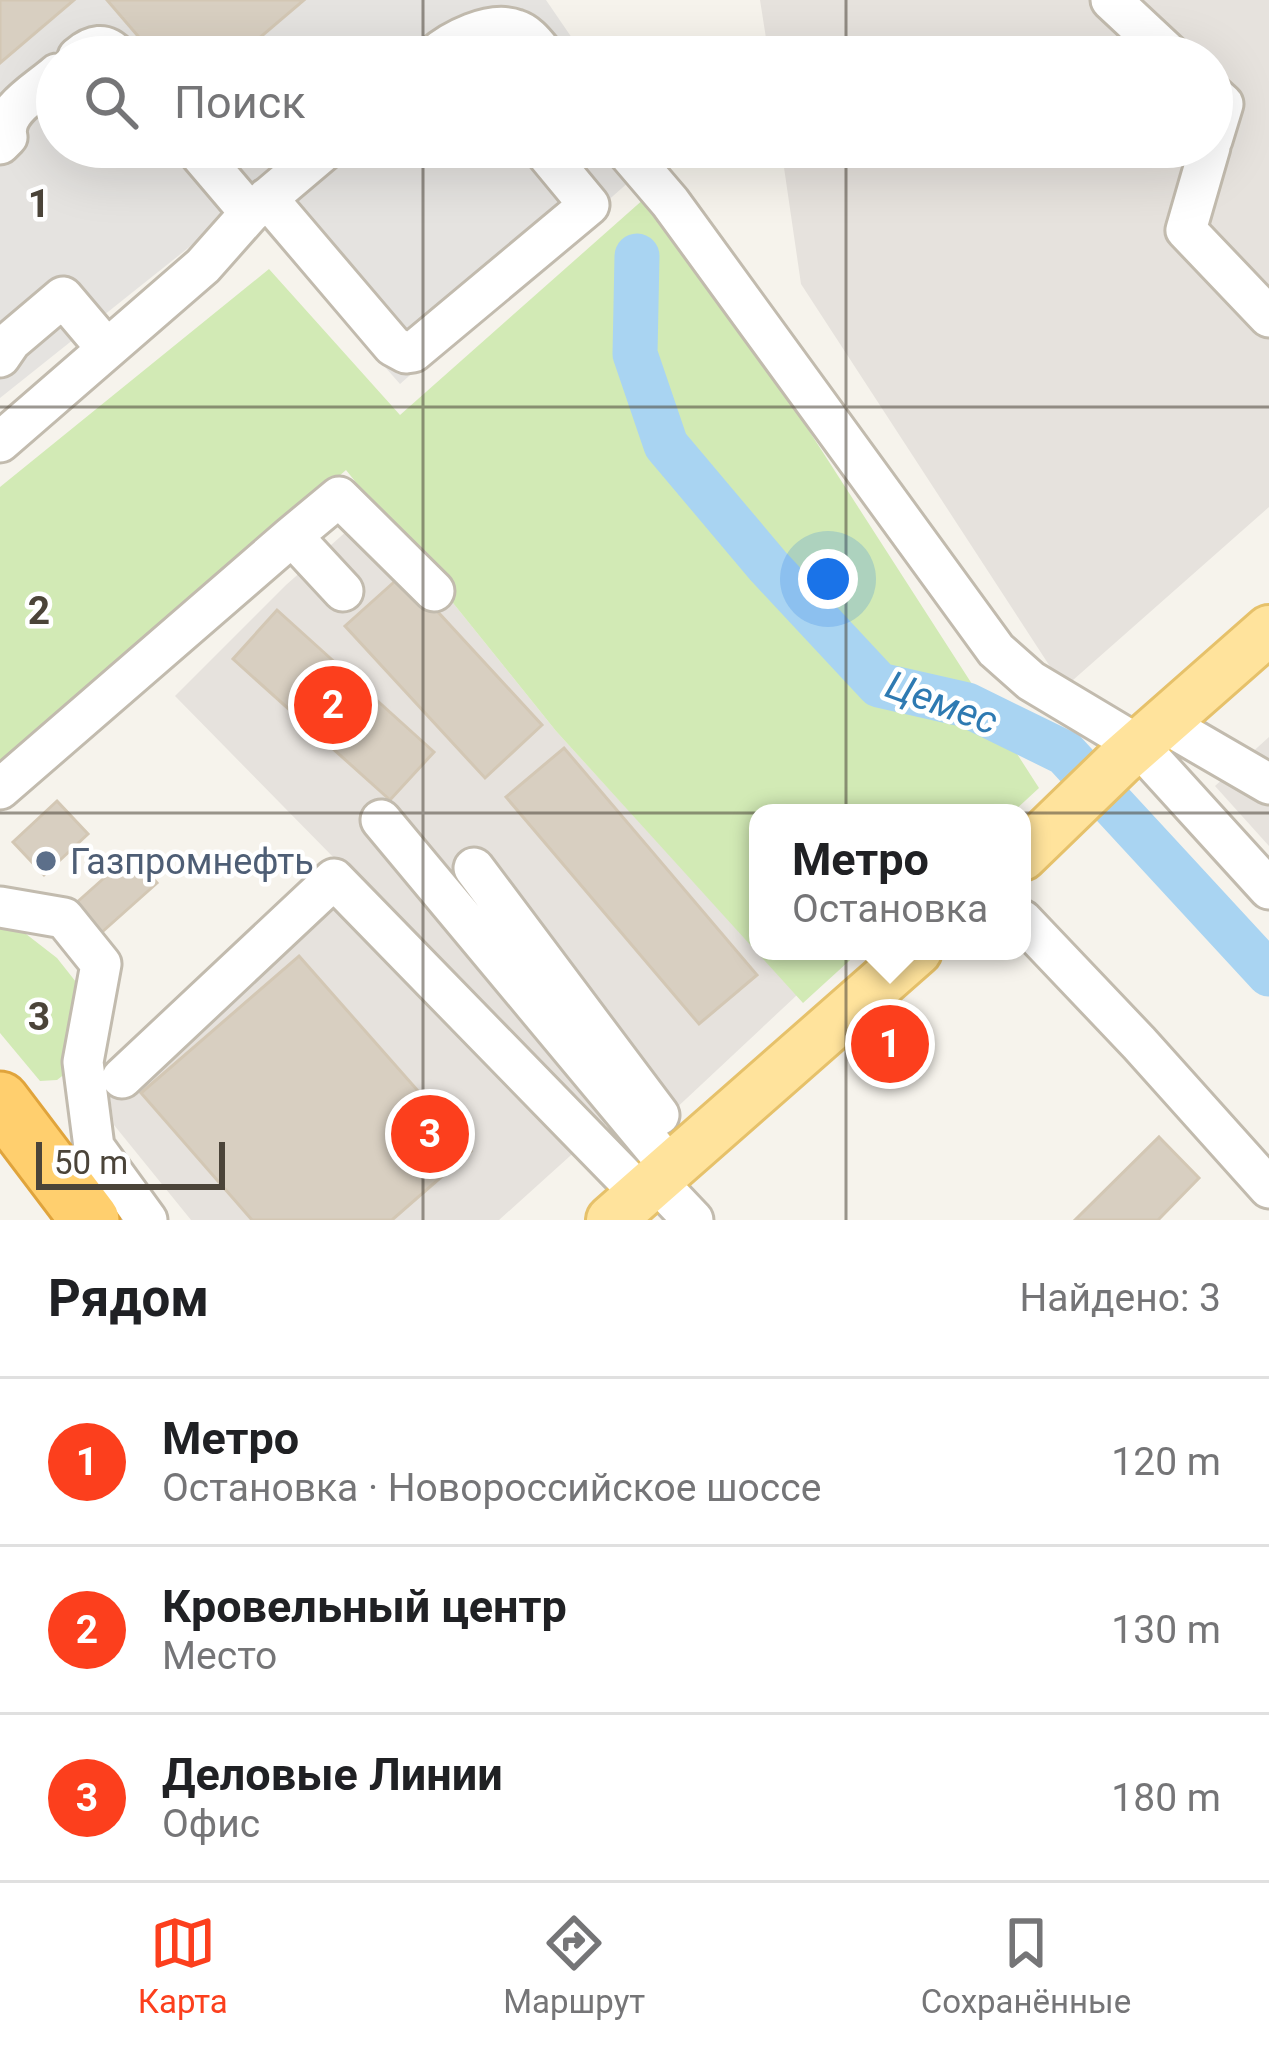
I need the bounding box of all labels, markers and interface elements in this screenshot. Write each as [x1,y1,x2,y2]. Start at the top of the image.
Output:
search box [36,36,1233,168]
icon: search [78,69,144,135]
text: Поиск [174,76,306,129]
text: 1 [28,181,50,227]
your location [798,549,858,609]
text: 2 [28,588,50,634]
pin: 2 [294,660,372,750]
water label: Цемес [879,662,1004,744]
popup [749,804,1031,960]
text: Метро [792,833,929,886]
place label: Газпромнефть [70,841,314,883]
marker: Газпромнефть [33,848,59,874]
text: Остановка [792,886,988,932]
text: 3 [28,994,50,1040]
pin: 1 [851,999,929,1089]
pin: 3 [391,1089,469,1179]
scale bar [36,1136,225,1189]
text: 50 m [54,1143,128,1182]
text: Рядом [48,1269,209,1328]
text: Найдено: 3 [1019,1275,1221,1321]
text: Метро [162,1412,299,1465]
text: 1 [76,1439,98,1485]
text: 120 m [1111,1439,1221,1485]
text: Остановка · Новороссийское шоссе [162,1465,821,1511]
text: Кровельный центр [162,1580,567,1633]
text: 2 [76,1607,98,1653]
text: 130 m [1111,1607,1221,1653]
text: Место [162,1633,277,1679]
text: Деловые Линии [162,1748,503,1801]
text: 3 [76,1775,98,1821]
text: 180 m [1111,1775,1221,1821]
text: Офис [162,1801,260,1847]
tab: Карта [138,1910,228,2021]
tab: Маршрут [503,1910,645,2021]
tab: Сохранённые [921,1910,1131,2021]

